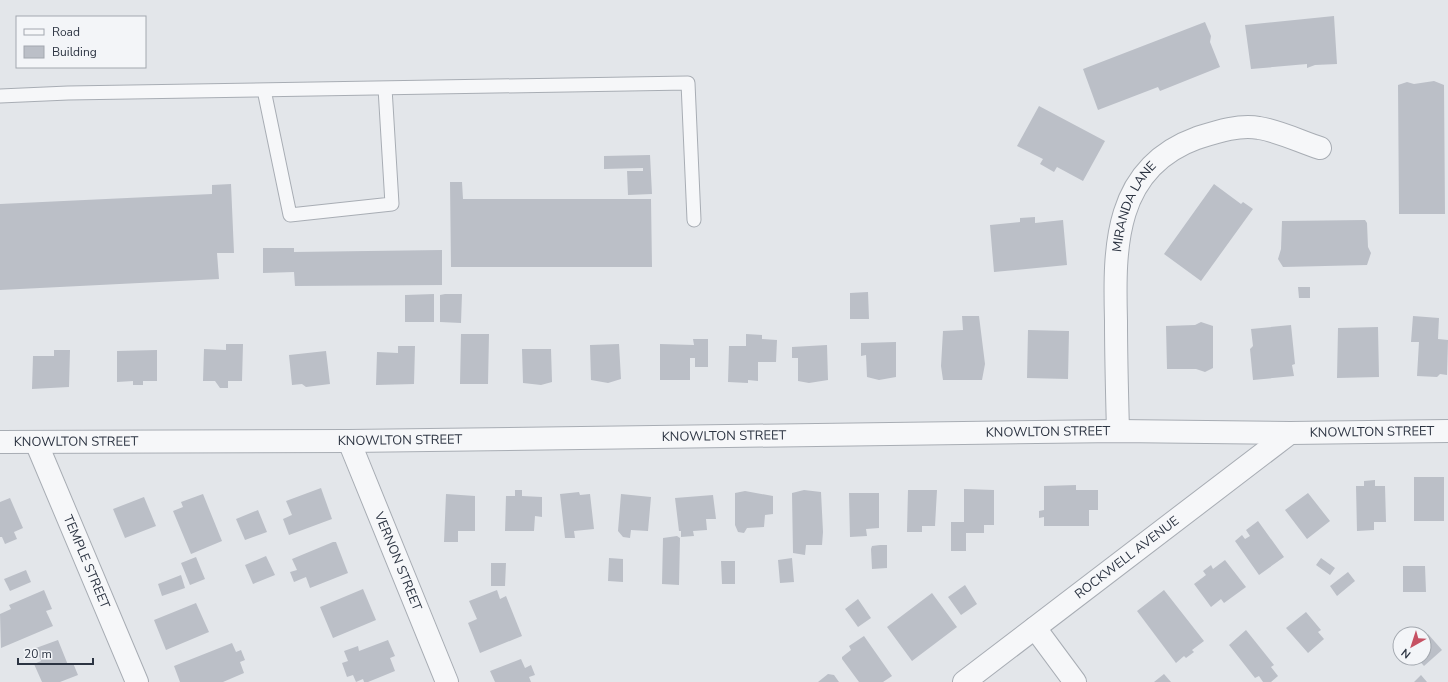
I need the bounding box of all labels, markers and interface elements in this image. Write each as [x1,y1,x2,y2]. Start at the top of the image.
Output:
legend [16,16,146,68]
text: Road [52,24,80,40]
text: Building [52,44,97,60]
street label: MIRANDA LANE [1108,157,1161,253]
street label: KNOWLTON STREET [985,422,1111,442]
street label: KNOWLTON STREET [1309,422,1435,442]
street label: KNOWLTON STREET [662,426,787,446]
street label: KNOWLTON STREET [338,431,463,450]
street label: KNOWLTON STREET [14,433,139,451]
street label: VERNON STREET [369,508,426,614]
street label: TEMPLE STREET [59,512,114,612]
street label: ROCKWELL AVENUE [1071,512,1183,603]
north arrow [1392,626,1432,666]
scale bar [18,640,93,666]
text: N [1398,645,1414,662]
text: 20 m [24,646,52,662]

